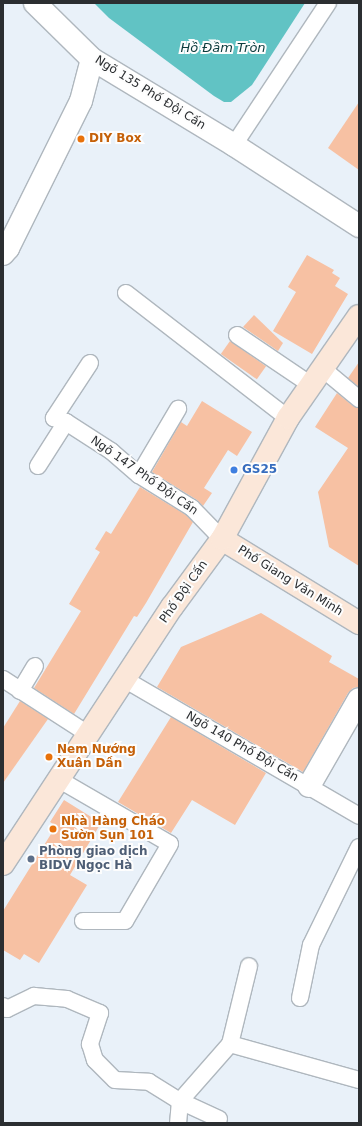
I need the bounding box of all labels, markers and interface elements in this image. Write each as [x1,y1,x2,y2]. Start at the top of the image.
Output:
water label: Hồ Đầm Tròn [180,40,266,56]
street label: Ngõ 135 Phố Đội Cấn [92,53,208,133]
place label: DIY Box [89,132,141,146]
marker: DIY Box [76,134,86,144]
street label: Ngõ 147 Phố Đội Cấn [88,434,200,518]
place label: GS25 [242,463,277,477]
marker: GS25 [229,465,239,475]
street label: Phố Giang Văn Minh [235,543,345,619]
street label: Phố Đội Cấn [157,558,211,626]
street label: Ngõ 140 Phố Đội Cấn [183,709,301,785]
place label: Nem Nướng Xuân Dần [57,743,136,771]
marker: Nem Nướng Xuân Dần [44,752,54,762]
place label: Nhà Hàng Cháo Sườn Sụn 101 [61,815,165,843]
marker: Nhà Hàng Cháo Sườn Sụn 101 [48,824,58,834]
place label: Phòng giao dịch BIDV Ngọc Hà [39,845,147,873]
marker: Phòng giao dịch BIDV Ngọc Hà [26,854,36,864]

